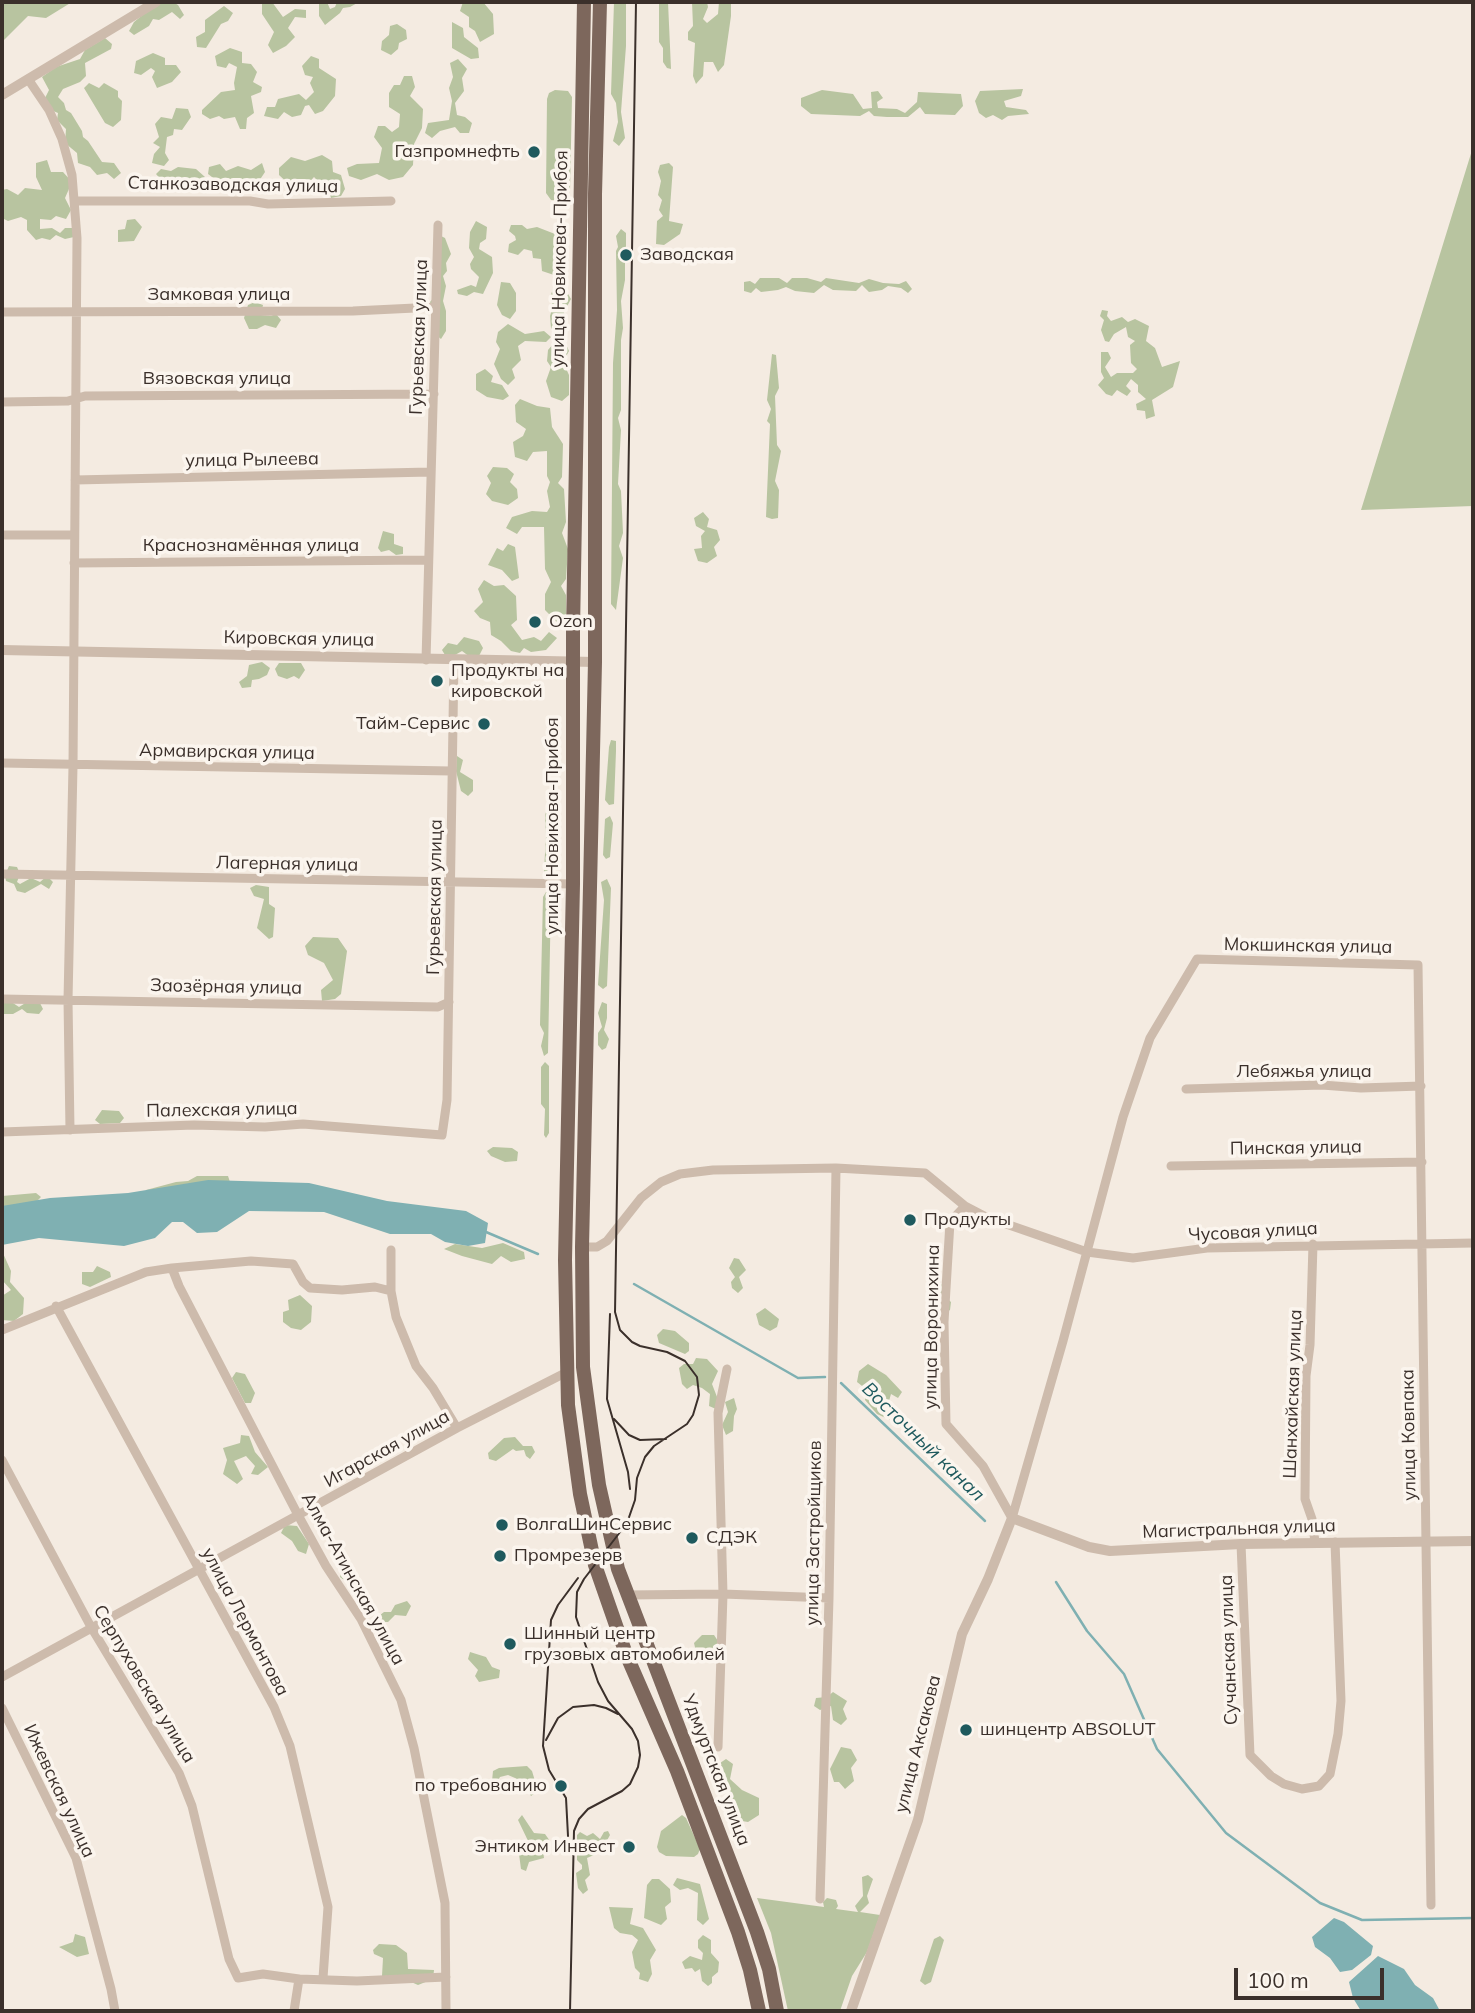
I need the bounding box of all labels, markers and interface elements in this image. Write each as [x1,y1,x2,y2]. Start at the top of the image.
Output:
place label: Газпромнефть [395,141,520,163]
marker: Газпромнефть [526,144,542,160]
street label: улица Новикова-Прибоя [547,150,573,368]
street label: Станкозаводская улица [127,172,339,198]
place label: Заводская [640,244,734,266]
marker: Заводская [618,247,634,263]
street label: Гурьевская улица [405,259,433,415]
street label: Замковая улица [147,284,291,306]
street label: Вязовская улица [143,368,291,390]
street label: улица Рылеева [185,448,319,472]
street label: Краснознамённая улица [143,535,359,557]
place label: Ozon [549,611,593,633]
marker: Ozon [527,614,543,630]
street label: Кировская улица [223,627,375,651]
place label: Продукты на кировской [451,660,565,702]
marker: Продукты на кировской [429,673,445,689]
place label: Тайм-Сервис [356,713,470,735]
marker: Тайм-Сервис [476,716,492,732]
street label: улица Новикова-Прибоя [542,717,564,935]
street label: Армавирская улица [139,740,315,764]
street label: Гурьевская улица [423,819,447,975]
street label: Лагерная улица [216,852,358,876]
street label: Мокшинская улица [1224,934,1392,958]
street label: Заозёрная улица [150,975,302,999]
street label: Лебяжья улица [1236,1061,1372,1083]
street label: Палехская улица [146,1098,298,1122]
street label: Пинская улица [1230,1136,1362,1160]
place label: Продукты [924,1209,1011,1231]
marker: Продукты [902,1212,918,1228]
street label: Чусовая улица [1188,1218,1318,1246]
street label: улица Воронихина [920,1244,944,1410]
street label: Шанхайская улица [1279,1309,1307,1479]
street label: улица Ковпака [1397,1369,1421,1501]
water label: Восточный канал [857,1378,989,1506]
street label: Игарская улица [320,1406,454,1492]
street label: улица Застройщиков [802,1440,826,1626]
street label: Алма-Атинская улица [297,1489,409,1669]
place label: ВолгаШинСервис [516,1514,672,1536]
street label: Магистральная улица [1142,1515,1336,1543]
marker: ВолгаШинСервис [494,1517,510,1533]
place label: СДЭК [706,1527,757,1549]
marker: СДЭК [684,1530,700,1546]
street label: улица Лермонтова [197,1544,293,1700]
place label: Промрезерв [514,1545,622,1567]
marker: Промрезерв [492,1548,508,1564]
street label: Сучанская улица [1216,1574,1242,1726]
street label: Серпуховская улица [88,1601,200,1767]
place label: Шинный центр грузовых автомобилей [524,1623,725,1666]
marker: Шинный центр грузовых автомобилей [502,1636,518,1652]
street label: улица Аксакова [890,1673,946,1815]
street label: Удмуртская улица [677,1691,755,1849]
place label: шинцентр ABSOLUT [980,1719,1156,1741]
street label: Ижевская улица [19,1721,99,1861]
marker: шинцентр ABSOLUT [958,1722,974,1738]
place label: по требованию [414,1775,547,1797]
marker: по требованию [553,1778,569,1794]
place label: Энтиком Инвест [474,1836,615,1858]
marker: Энтиком Инвест [621,1839,637,1855]
scale bar [1237,1954,1388,1998]
text: 100 m [1247,1967,1309,1993]

